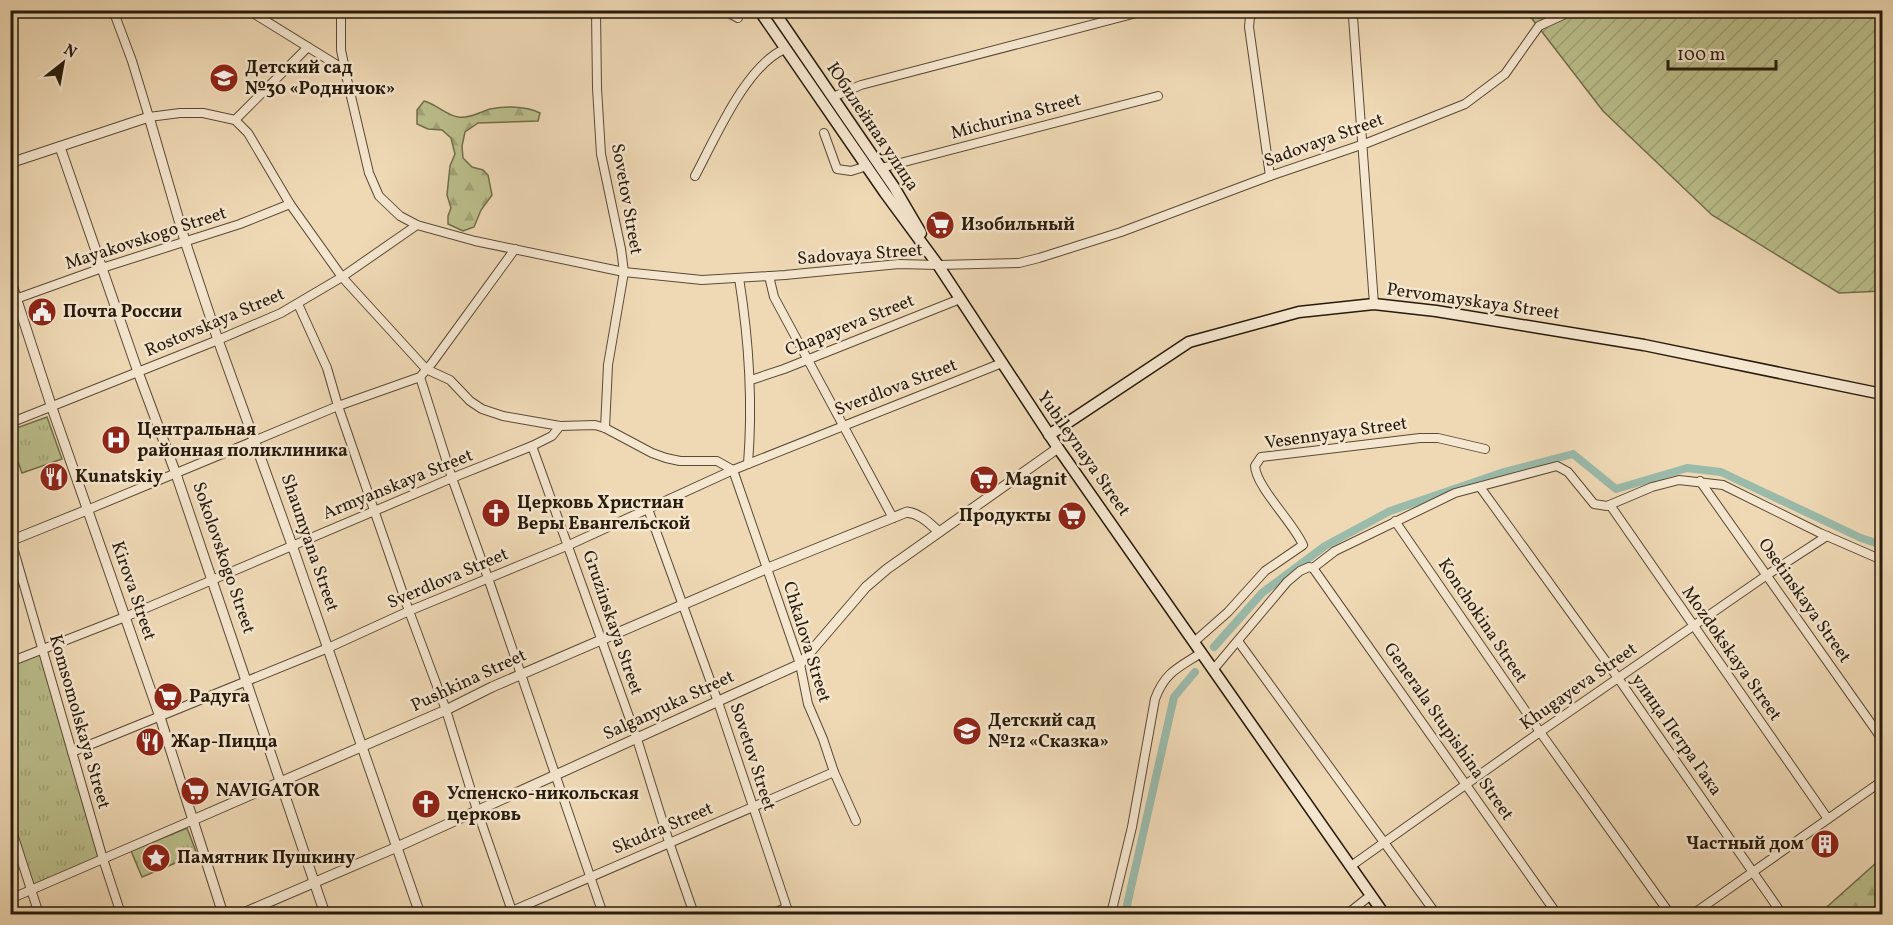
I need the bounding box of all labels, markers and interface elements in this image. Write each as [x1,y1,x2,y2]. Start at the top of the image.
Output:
north arrow [33,33,93,93]
scale bar [1668,33,1776,71]
text: N [59,39,81,64]
text: 100 m [1677,43,1726,68]
place label: Детский сад №30 «Родничок» [245,56,395,102]
street label: Юбилейная улица [820,58,924,196]
school or university icon: Детский сад №30 «Родничок» [208,62,240,94]
street label: Michurina Street [948,88,1084,146]
street label: Sadovaya Street [1261,108,1387,174]
street label: Sovetov Street [604,141,648,257]
street label: Mayakovskogo Street [62,201,230,277]
supermarket icon: Изобильный [924,209,956,241]
place label: Изобильный [961,213,1075,238]
street label: Sadovaya Street [796,238,924,272]
street label: Pervomayskaya Street [1385,277,1561,327]
street label: Rostovskaya Street [141,282,289,364]
street label: Chapayeva Street [782,289,918,363]
public building icon: Почта России [26,296,58,328]
place label: Почта России [63,300,182,325]
street label: Sverdlova Street [831,353,961,423]
street label: Yubileynaya Street [1030,386,1136,522]
street label: Vesennyaya Street [1263,412,1409,456]
place label: Центральная районная поликлиника [137,418,348,464]
hospital icon: Центральная районная поликлиника [100,424,132,456]
street label: Armyanskaya Street [319,443,477,527]
restaurant icon: Kunatskiy [38,461,70,493]
supermarket icon: Magnit [968,464,1000,496]
place label: Kunatskiy [75,465,163,490]
place label: Magnit [1005,468,1067,493]
street label: Shaumyana Street [274,471,344,615]
street label: Sokolovskogo Street [185,479,261,637]
place label: Церковь Христиан Веры Евангельской [517,491,690,537]
church icon: Церковь Христиан Веры Евангельской [480,497,512,529]
supermarket icon: Продукты [1056,500,1088,532]
place label: Продукты [959,504,1051,529]
street label: Osetinskaya Street [1752,534,1856,668]
street label: Kirova Street [104,538,162,644]
street label: Sverdlova Street [384,542,512,616]
street label: Gruzinskaya Street [576,547,648,699]
street label: Konchokina Street [1431,554,1533,688]
street label: Chkalova Street [776,578,836,706]
street label: Mozdokskaya Street [1675,581,1787,727]
street label: Komsomolskaya Street [42,632,116,812]
street label: Khugayeva Street [1515,637,1643,737]
street label: Generala Stupishina Street [1377,638,1519,826]
street label: Pushkina Street [407,643,531,719]
street label: Salganyuka Street [599,665,739,747]
street label: улица Петра Гака [1624,669,1728,801]
supermarket icon: Радуга [152,681,184,713]
place label: Радуга [189,685,250,710]
street label: Sovetov Street [723,700,781,814]
place label: Детский сад №12 «Сказка» [988,709,1109,755]
school or university icon: Детский сад №12 «Сказка» [951,715,983,747]
restaurant icon: Жар-Пицца [134,726,166,758]
place label: Жар-Пицца [171,730,278,755]
supermarket icon: NAVIGATOR [179,775,211,807]
place label: NAVIGATOR [216,779,320,804]
place label: Успенско-никольская церковь [447,782,639,828]
church icon: Успенско-никольская церковь [410,788,442,820]
street label: Skudra Street [609,797,717,861]
building icon: Частный дом [1809,828,1841,860]
place label: Частный дом [1686,832,1805,857]
place icon: Памятник Пушкину [140,842,172,874]
place label: Памятник Пушкину [177,846,355,871]

